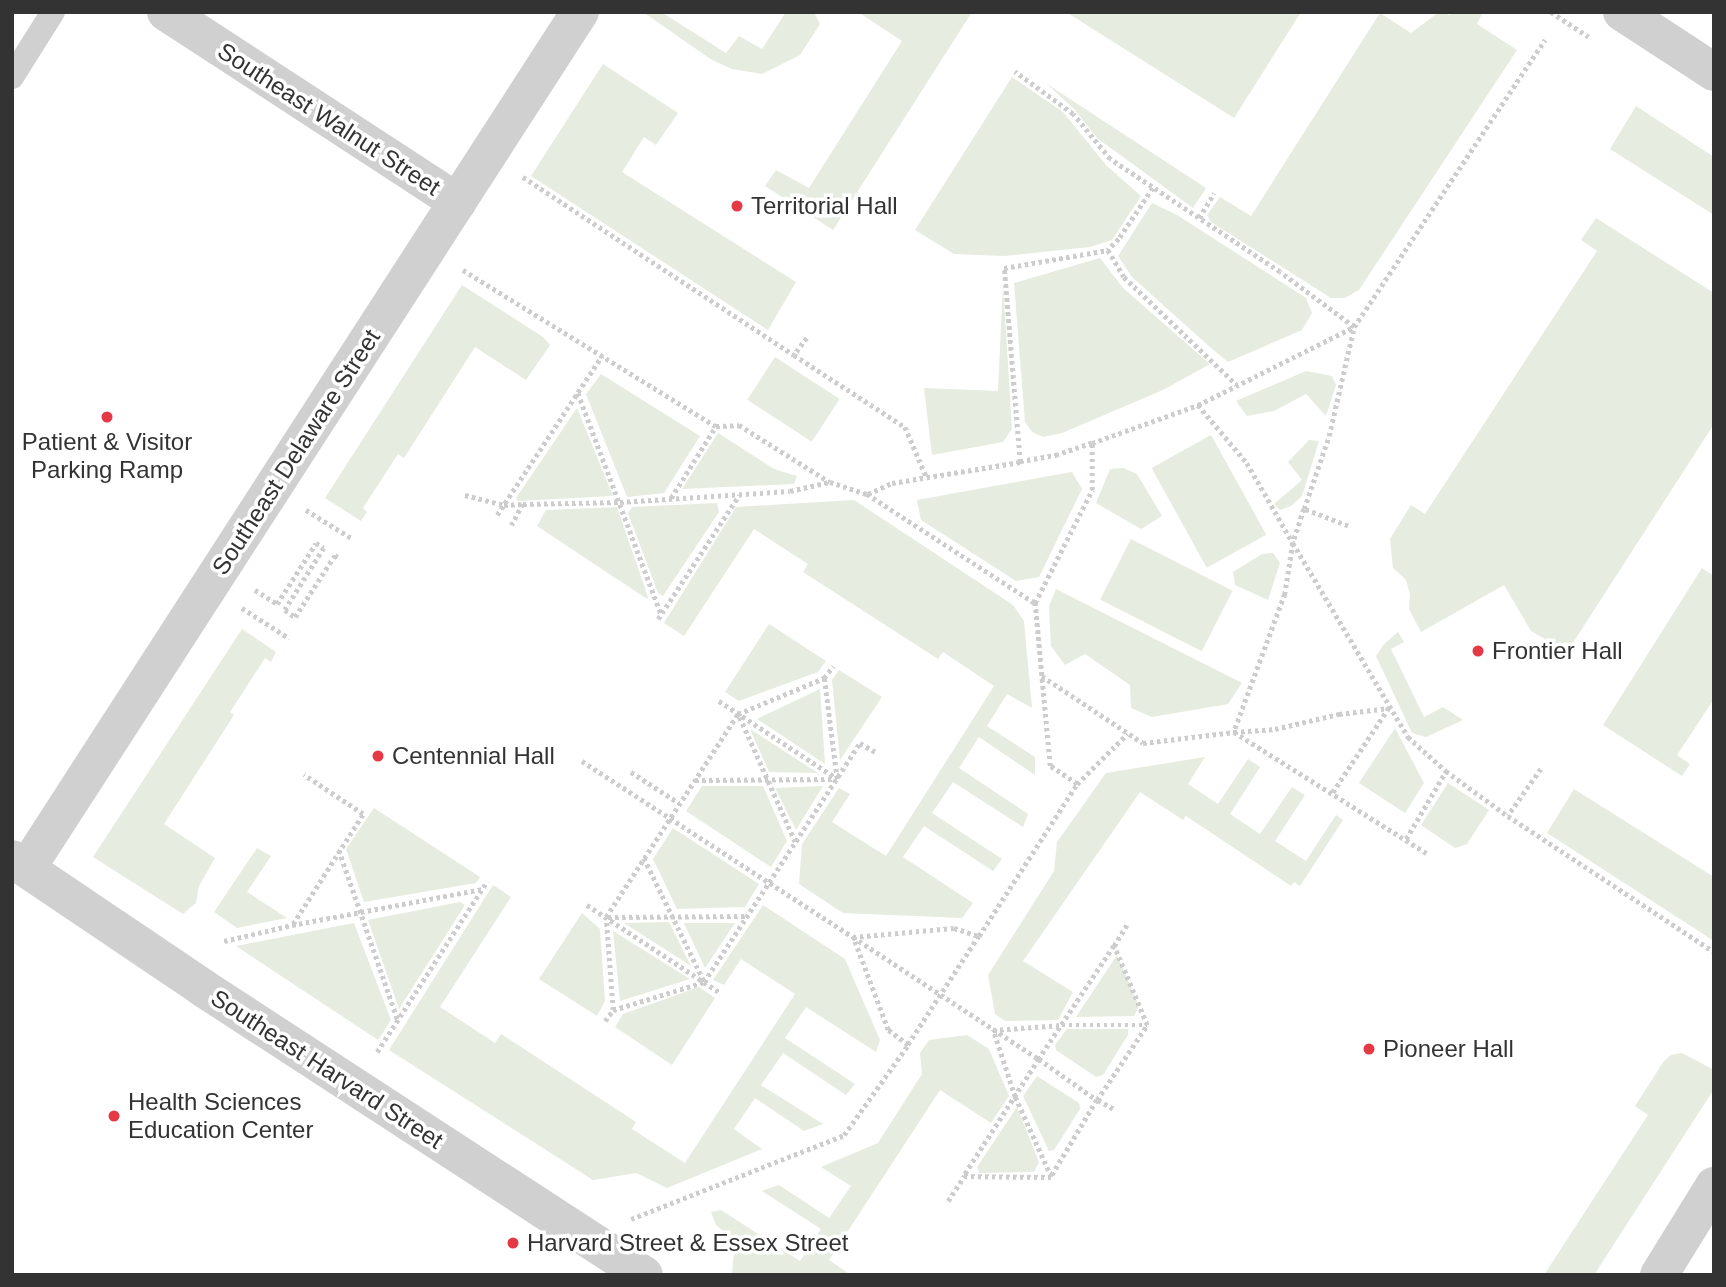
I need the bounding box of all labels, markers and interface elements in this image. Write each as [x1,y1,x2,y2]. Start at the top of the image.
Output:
street label: Southeast Walnut Street [212,36,446,202]
place label: Territorial Hall [751,192,898,220]
marker: Territorial Hall [729,198,745,214]
street label: Southeast Delaware Street [206,324,386,580]
marker: Patient & Visitor Parking Ramp [99,409,115,425]
place label: Patient & Visitor Parking Ramp [22,428,192,484]
place label: Frontier Hall [1492,637,1623,665]
marker: Frontier Hall [1470,643,1486,659]
place label: Centennial Hall [392,742,555,770]
marker: Centennial Hall [370,748,386,764]
street label: Southeast Harvard Street [206,983,448,1155]
place label: Pioneer Hall [1383,1035,1514,1063]
marker: Pioneer Hall [1361,1041,1377,1057]
place label: Health Sciences Education Center [128,1088,313,1144]
marker: Health Sciences Education Center [106,1108,122,1124]
place label: Harvard Street & Essex Street [527,1229,848,1257]
marker: Harvard Street & Essex Street [505,1235,521,1251]

